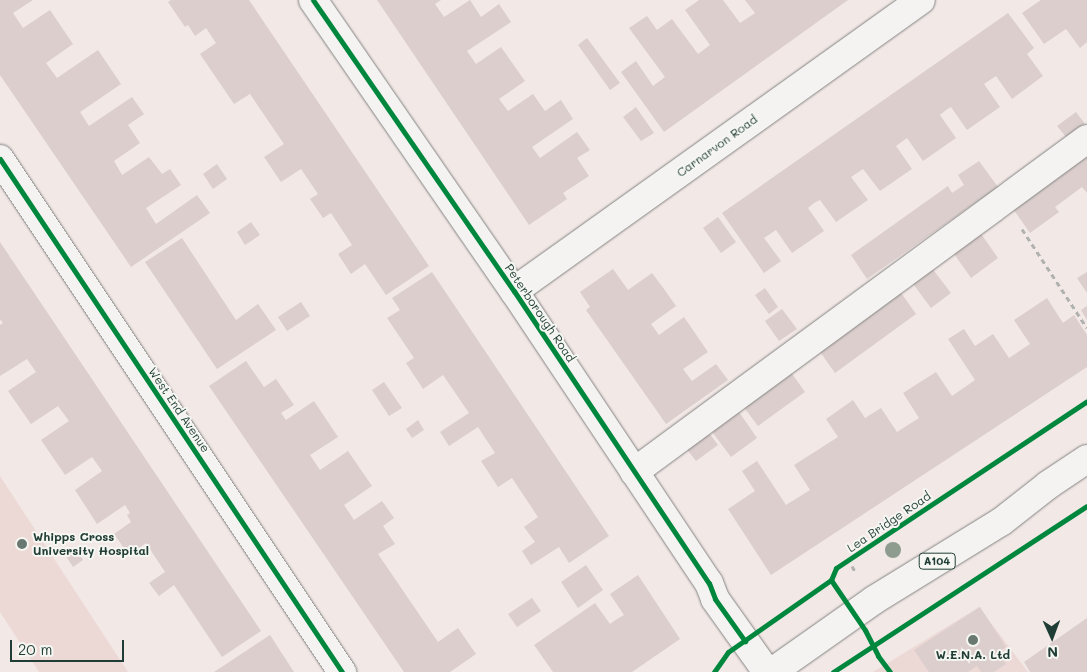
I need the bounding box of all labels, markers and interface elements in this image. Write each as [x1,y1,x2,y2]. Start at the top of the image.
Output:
street label: Carnarvon Road [674,112,760,180]
street label: Peterborough Road [502,261,578,365]
street label: West End Avenue [145,365,213,455]
street label: Lea Bridge Road [844,489,934,555]
place label: Whipps Cross University Hospital [33,530,149,558]
marker: Whipps Cross University Hospital [15,537,29,551]
road number: A104 [918,552,956,570]
north arrow [1027,612,1077,662]
scale bar [12,630,126,662]
marker: W.E.N.A. Ltd [967,634,979,646]
text: 20 m [18,639,52,659]
text: N [1047,643,1058,662]
place label: W.E.N.A. Ltd [936,648,1010,662]

